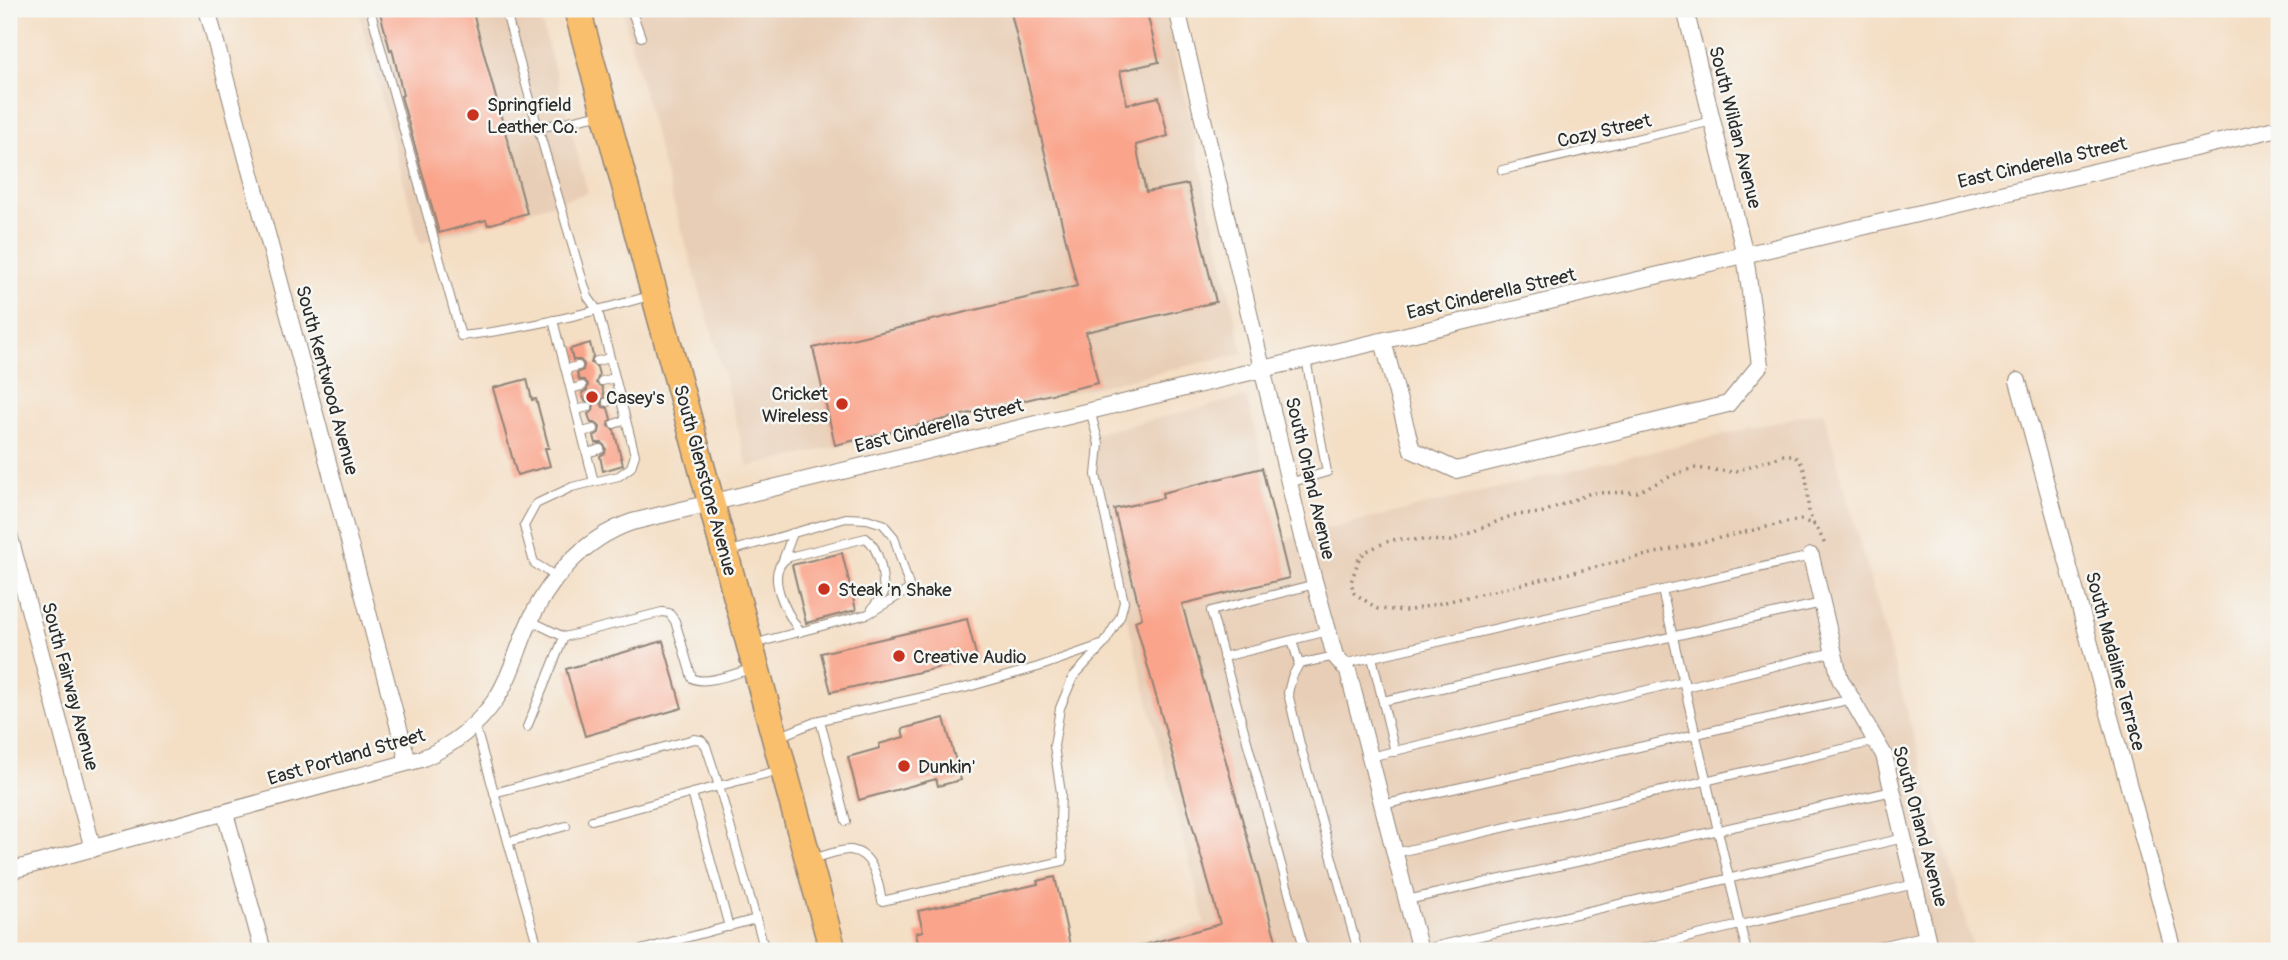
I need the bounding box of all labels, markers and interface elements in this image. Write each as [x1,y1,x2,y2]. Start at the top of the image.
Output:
street label: South Wildan Avenue [1703,44,1767,212]
place label: Springfield Leather Co. [487,93,578,139]
marker: Springfield Leather Co. [465,107,481,123]
street label: Cozy Street [1555,108,1654,153]
street label: East Cinderella Street [1955,132,2129,194]
street label: East Cinderella Street [1404,263,1578,325]
street label: South Kentwood Avenue [290,283,364,478]
street label: South Glenstone Avenue [668,382,742,579]
place label: Cricket Wireless [762,382,828,428]
place label: Casey's [606,386,665,410]
marker: Casey's [584,389,600,405]
street label: East Cinderella Street [852,393,1026,459]
street label: South Orland Avenue [1280,395,1341,562]
marker: Cricket Wireless [834,396,850,412]
street label: South Madaline Terrace [2080,569,2151,754]
place label: Steak 'n Shake [838,578,952,602]
marker: Steak 'n Shake [816,581,832,597]
street label: South Fairway Avenue [36,600,104,774]
place label: Creative Audio [913,645,1026,669]
marker: Creative Audio [891,648,907,664]
street label: East Portland Street [265,723,428,791]
street label: South Orland Avenue [1887,743,1953,910]
place label: Dunkin' [918,755,976,779]
marker: Dunkin' [896,758,912,774]

